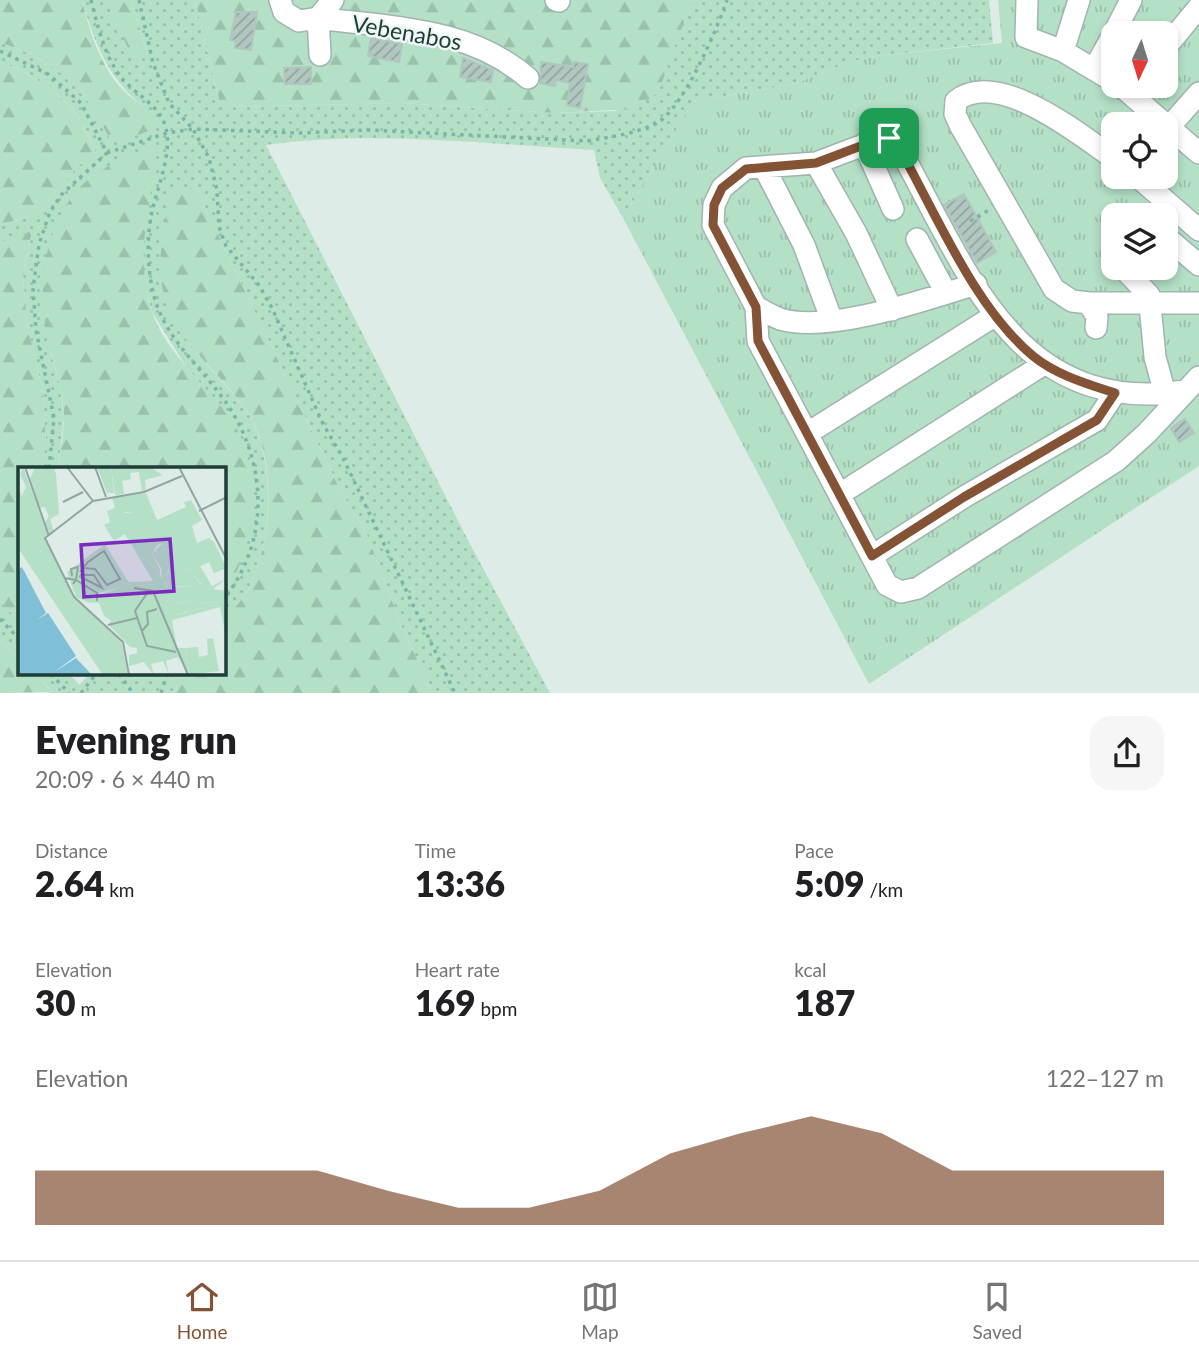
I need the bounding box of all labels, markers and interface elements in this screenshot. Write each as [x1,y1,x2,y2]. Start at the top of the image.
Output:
street label: Vebenabos [350,9,464,55]
north arrow [1101,21,1178,98]
map controls [1101,21,1178,280]
pin [859,108,919,168]
button: locate [1101,112,1178,189]
icon: arrive [870,119,908,157]
button: layers [1101,203,1178,280]
inset map [18,467,226,676]
text: Evening run [35,716,237,762]
button: share [1090,716,1164,790]
text: 20:09 · 6 × 440 m [35,765,215,793]
text: Distance [35,839,108,862]
text: Time [415,839,456,862]
text: Pace [794,839,834,862]
text: 2.64 [35,862,104,904]
text: 13:36 [415,862,505,904]
text: 5:09 [794,862,865,904]
text: km [104,878,134,901]
text: /km [865,878,903,901]
text: Elevation [35,958,112,981]
text: Heart rate [415,958,500,981]
text: kcal [794,958,826,981]
text: 30 [35,981,76,1023]
text: 169 [415,981,476,1023]
text: 187 [794,981,855,1023]
text: m [76,997,96,1020]
text: bpm [476,997,517,1020]
text: Elevation [35,1064,128,1092]
text: 122–127 m [1046,1064,1164,1092]
tab: Home [177,1278,227,1343]
tab: Map [581,1278,619,1343]
tab: Saved [973,1278,1022,1343]

